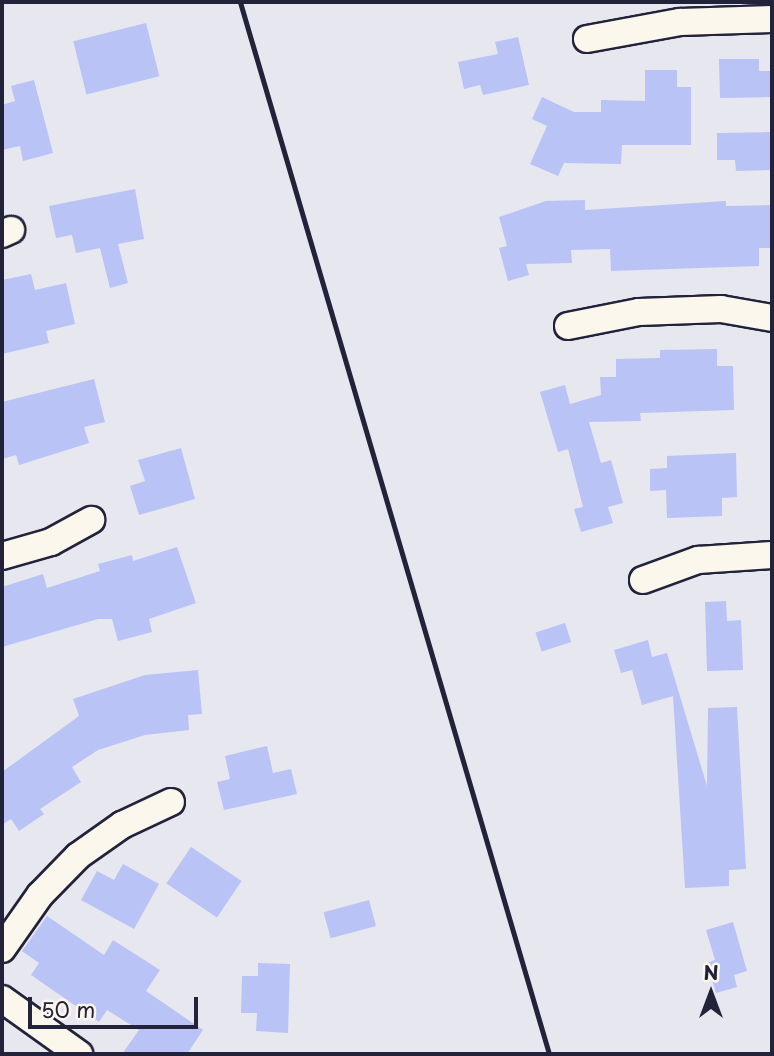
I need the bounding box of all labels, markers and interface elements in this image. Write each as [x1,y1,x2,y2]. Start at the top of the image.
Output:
north arrow [676,958,746,1028]
text: N [703,958,719,986]
scale bar [32,982,201,1026]
text: 50 m [41,993,95,1025]

